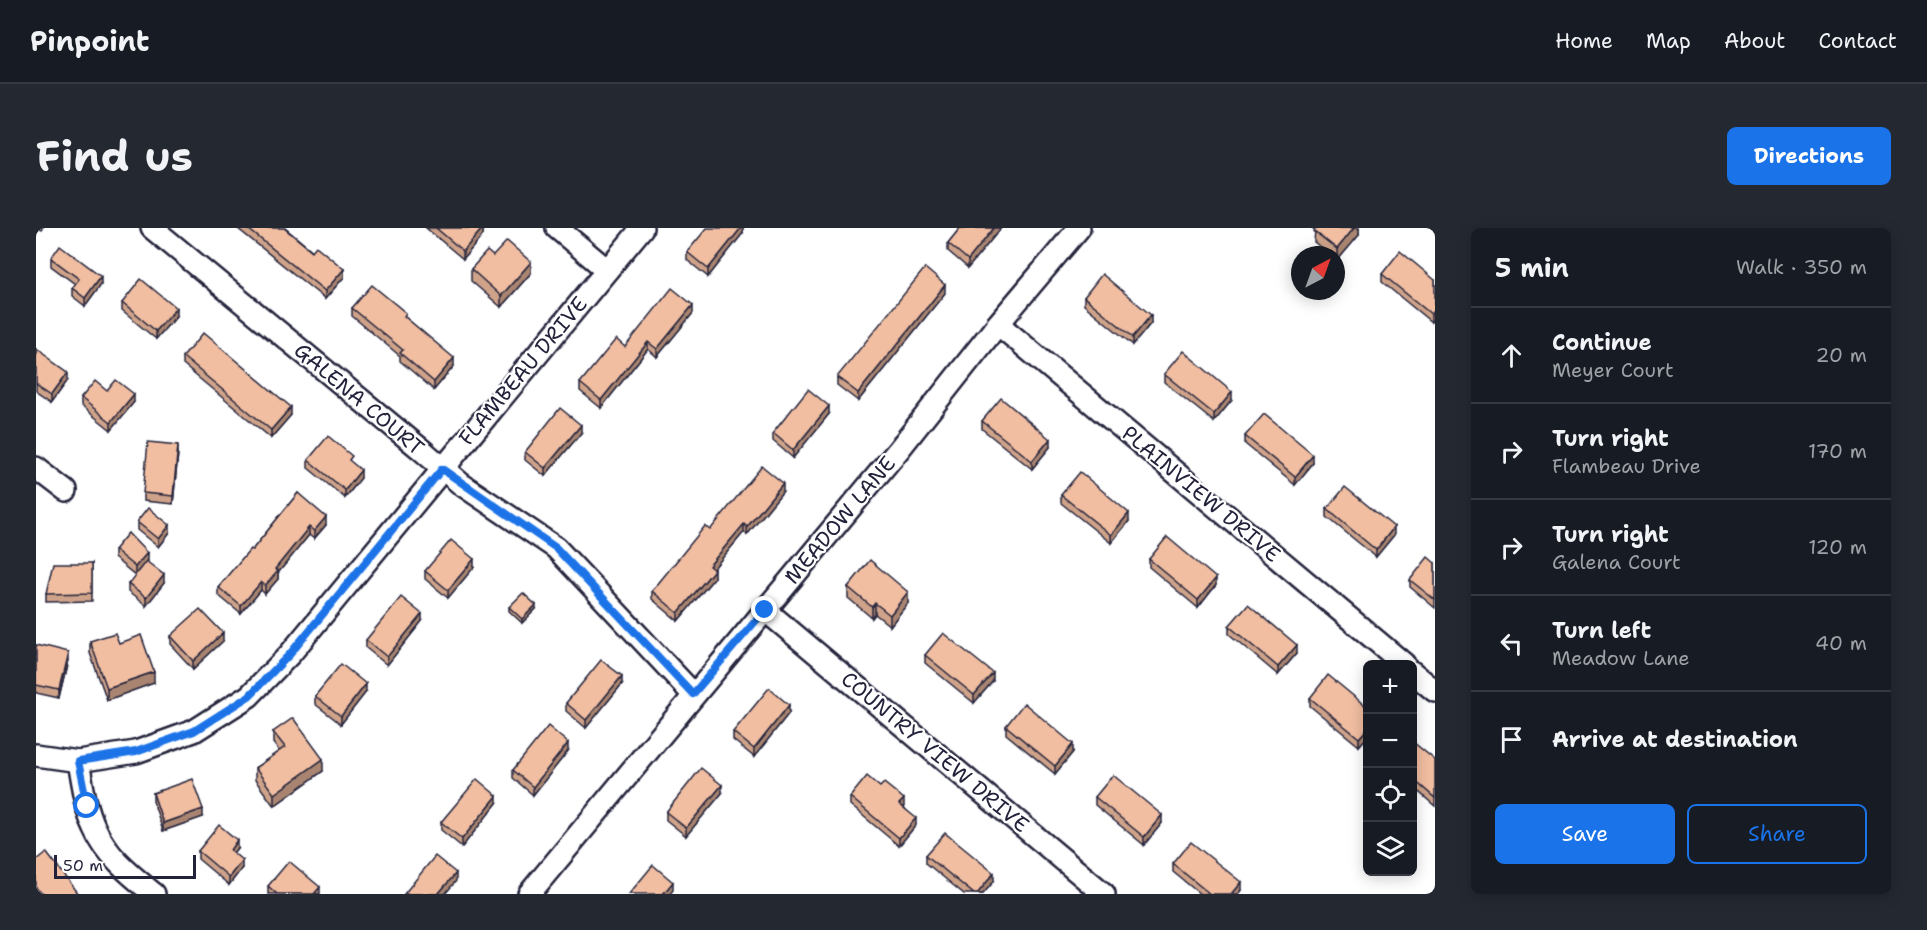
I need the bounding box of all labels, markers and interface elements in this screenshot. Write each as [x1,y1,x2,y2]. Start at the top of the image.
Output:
text: Pinpoint [30,22,149,60]
text: Home [1555,27,1613,55]
text: Map [1646,27,1691,55]
text: About [1724,27,1785,55]
text: Contact [1818,27,1897,55]
button: Directions [1727,127,1891,185]
text: Find us [36,128,193,184]
north arrow [1291,246,1345,300]
text: 5 min [1495,250,1569,285]
text: Walk · 350 m [1736,254,1867,280]
street label: FLAMBEAU DRIVE [452,291,594,451]
text: Continue [1552,328,1652,357]
street label: GALENA COURT [288,336,430,462]
icon: ahead [1495,339,1528,372]
text: 20 m [1816,342,1867,368]
text: Meyer Court [1552,357,1674,383]
street label: PLAINVIEW DRIVE [1116,420,1286,568]
text: Turn right [1552,424,1669,453]
icon: right [1495,435,1528,468]
text: 170 m [1808,438,1867,464]
street label: MEADOW LANE [778,450,902,590]
text: Flambeau Drive [1552,453,1701,479]
text: Turn right [1552,520,1669,549]
icon: right [1495,531,1528,564]
text: 120 m [1808,534,1867,560]
text: Galena Court [1552,549,1681,575]
route end [751,596,777,622]
text: Turn left [1552,616,1651,645]
icon: left [1495,627,1528,660]
text: 40 m [1815,630,1867,656]
text: Meadow Lane [1552,645,1690,671]
map controls [1363,660,1417,876]
button: + [1363,660,1417,714]
street label: COUNTRY VIEW DRIVE [835,665,1035,839]
button: − [1363,714,1417,768]
icon: arrive [1495,723,1528,756]
text: Arrive at destination [1552,725,1798,754]
button: locate [1363,768,1417,822]
route start [73,792,99,818]
button: Save [1495,804,1675,864]
button: Share [1687,804,1867,864]
button: layers [1363,822,1417,876]
scale bar [54,852,196,880]
text: 50 m [63,855,103,876]

